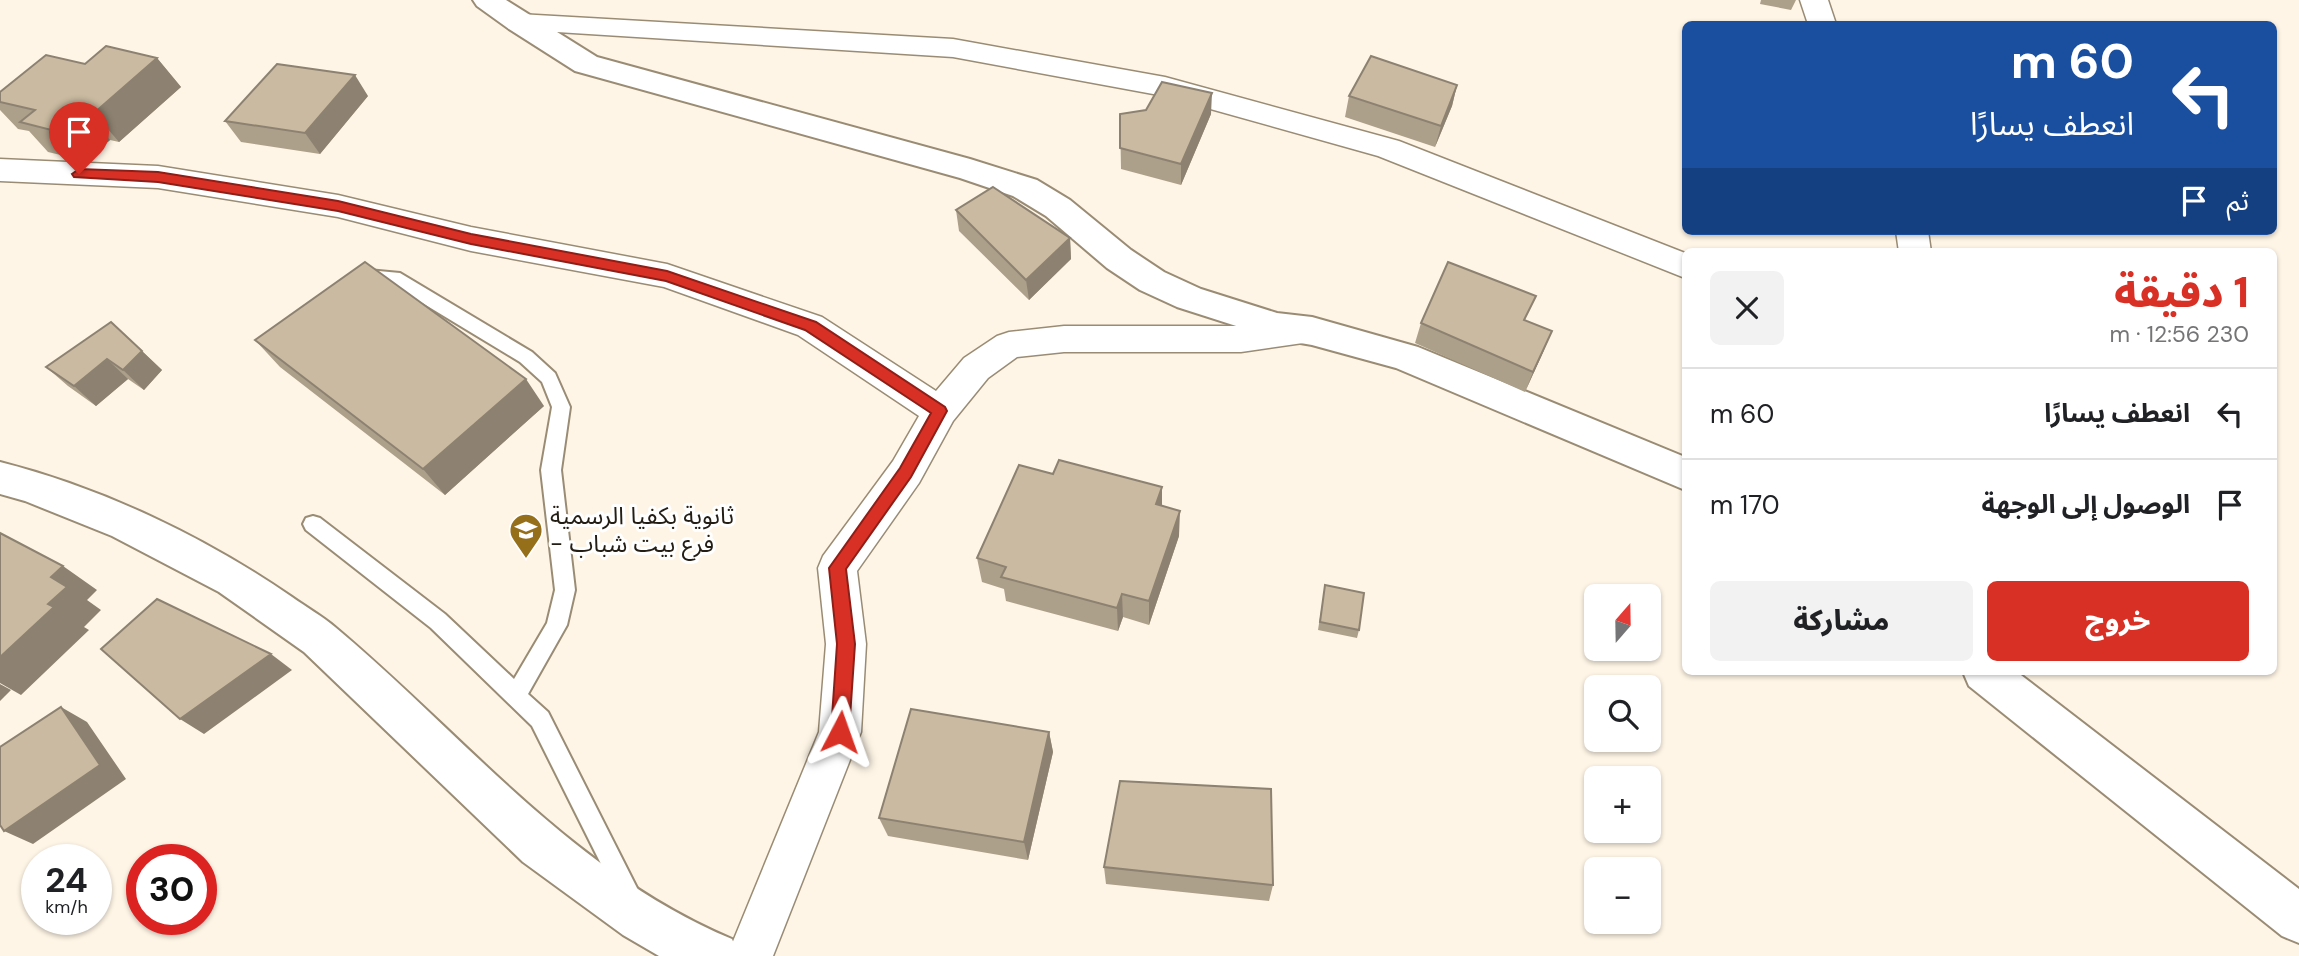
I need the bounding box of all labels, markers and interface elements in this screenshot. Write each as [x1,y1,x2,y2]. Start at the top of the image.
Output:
text: 60 m [2011,29,2134,93]
icon: left [2158,49,2249,140]
pin [49,102,109,174]
text: انعطف يسارًا [1970,103,2134,145]
icon: arrive [60,113,98,151]
icon: arrive [2175,182,2213,220]
text: ثم [2227,184,2249,218]
text: 1 دقيقة [2114,265,2249,320]
button: close [1710,271,1784,345]
text: 230 m · 12:56 [2109,319,2249,349]
icon: left [2211,395,2249,433]
text: انعطف يسارًا [2044,396,2190,430]
text: 60 m [1710,397,1774,431]
icon: arrive [2211,486,2249,524]
text: الوصول إلى الوجهة [1981,487,2190,521]
text: 170 m [1710,488,1780,522]
place label: ثانوية بكفيا الرسمية - فرع بيت شباب [550,500,734,561]
school or university icon: ثانوية بكفيا الرسمية - فرع بيت شباب [507,511,545,560]
button: مشاركة [1710,581,1973,661]
button: خروج [1987,581,2249,661]
north arrow [1584,584,1661,662]
map controls [1584,584,1661,934]
button: search [1584,675,1661,752]
position arrow [803,695,877,769]
button: + [1584,766,1661,843]
speed limit sign: 30 [126,844,217,935]
text: 24 [45,857,88,903]
button: − [1584,857,1661,934]
text: km/h [45,895,88,919]

